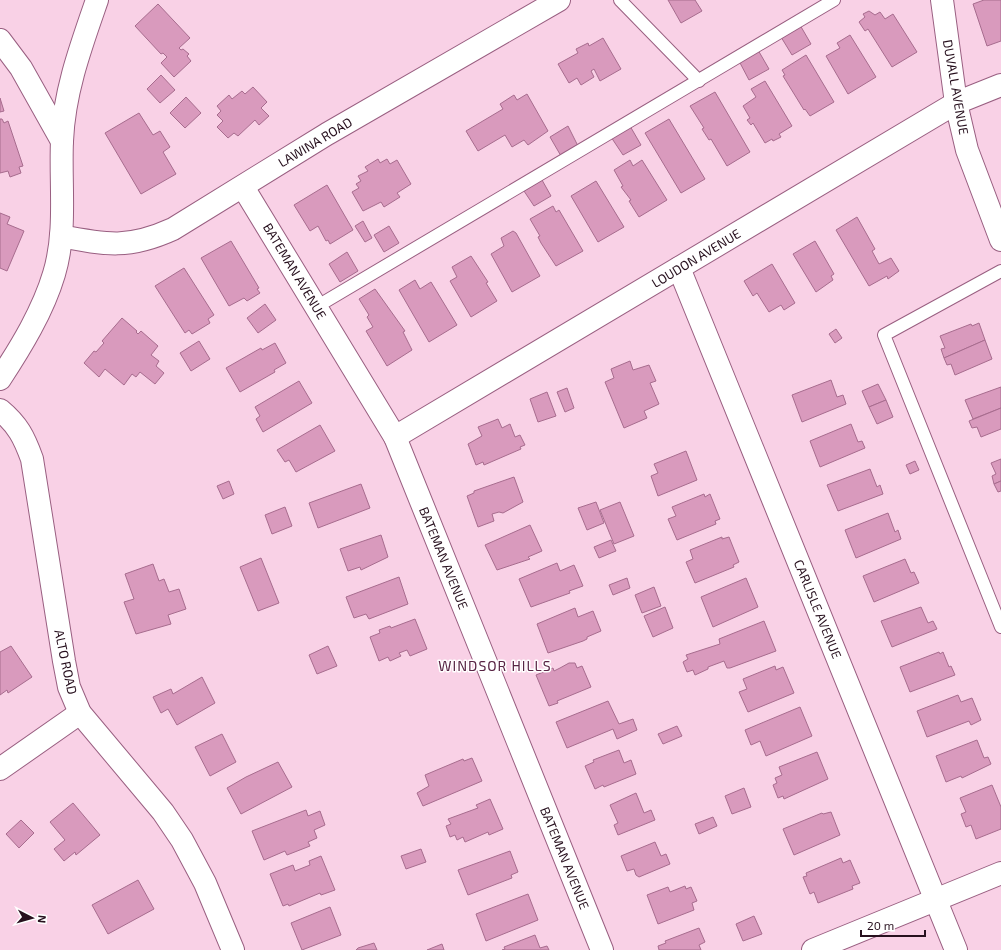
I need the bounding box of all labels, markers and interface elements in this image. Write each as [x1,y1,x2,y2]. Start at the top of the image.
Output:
street label: DUVALL AVENUE [940,38,972,136]
street label: LAWINA ROAD [275,114,355,170]
street label: BATEMAN AVENUE [260,220,330,322]
street label: LOUDON AVENUE [649,225,743,291]
street label: BATEMAN AVENUE [416,504,472,612]
street label: CARLISLE AVENUE [791,557,845,661]
street label: ALTO ROAD [51,628,81,696]
district label: WINDSOR HILLS [438,657,552,674]
street label: BATEMAN AVENUE [537,804,593,912]
north arrow [12,898,52,938]
scale bar [861,912,925,938]
text: N [36,914,49,924]
text: 20 m [867,918,894,932]

